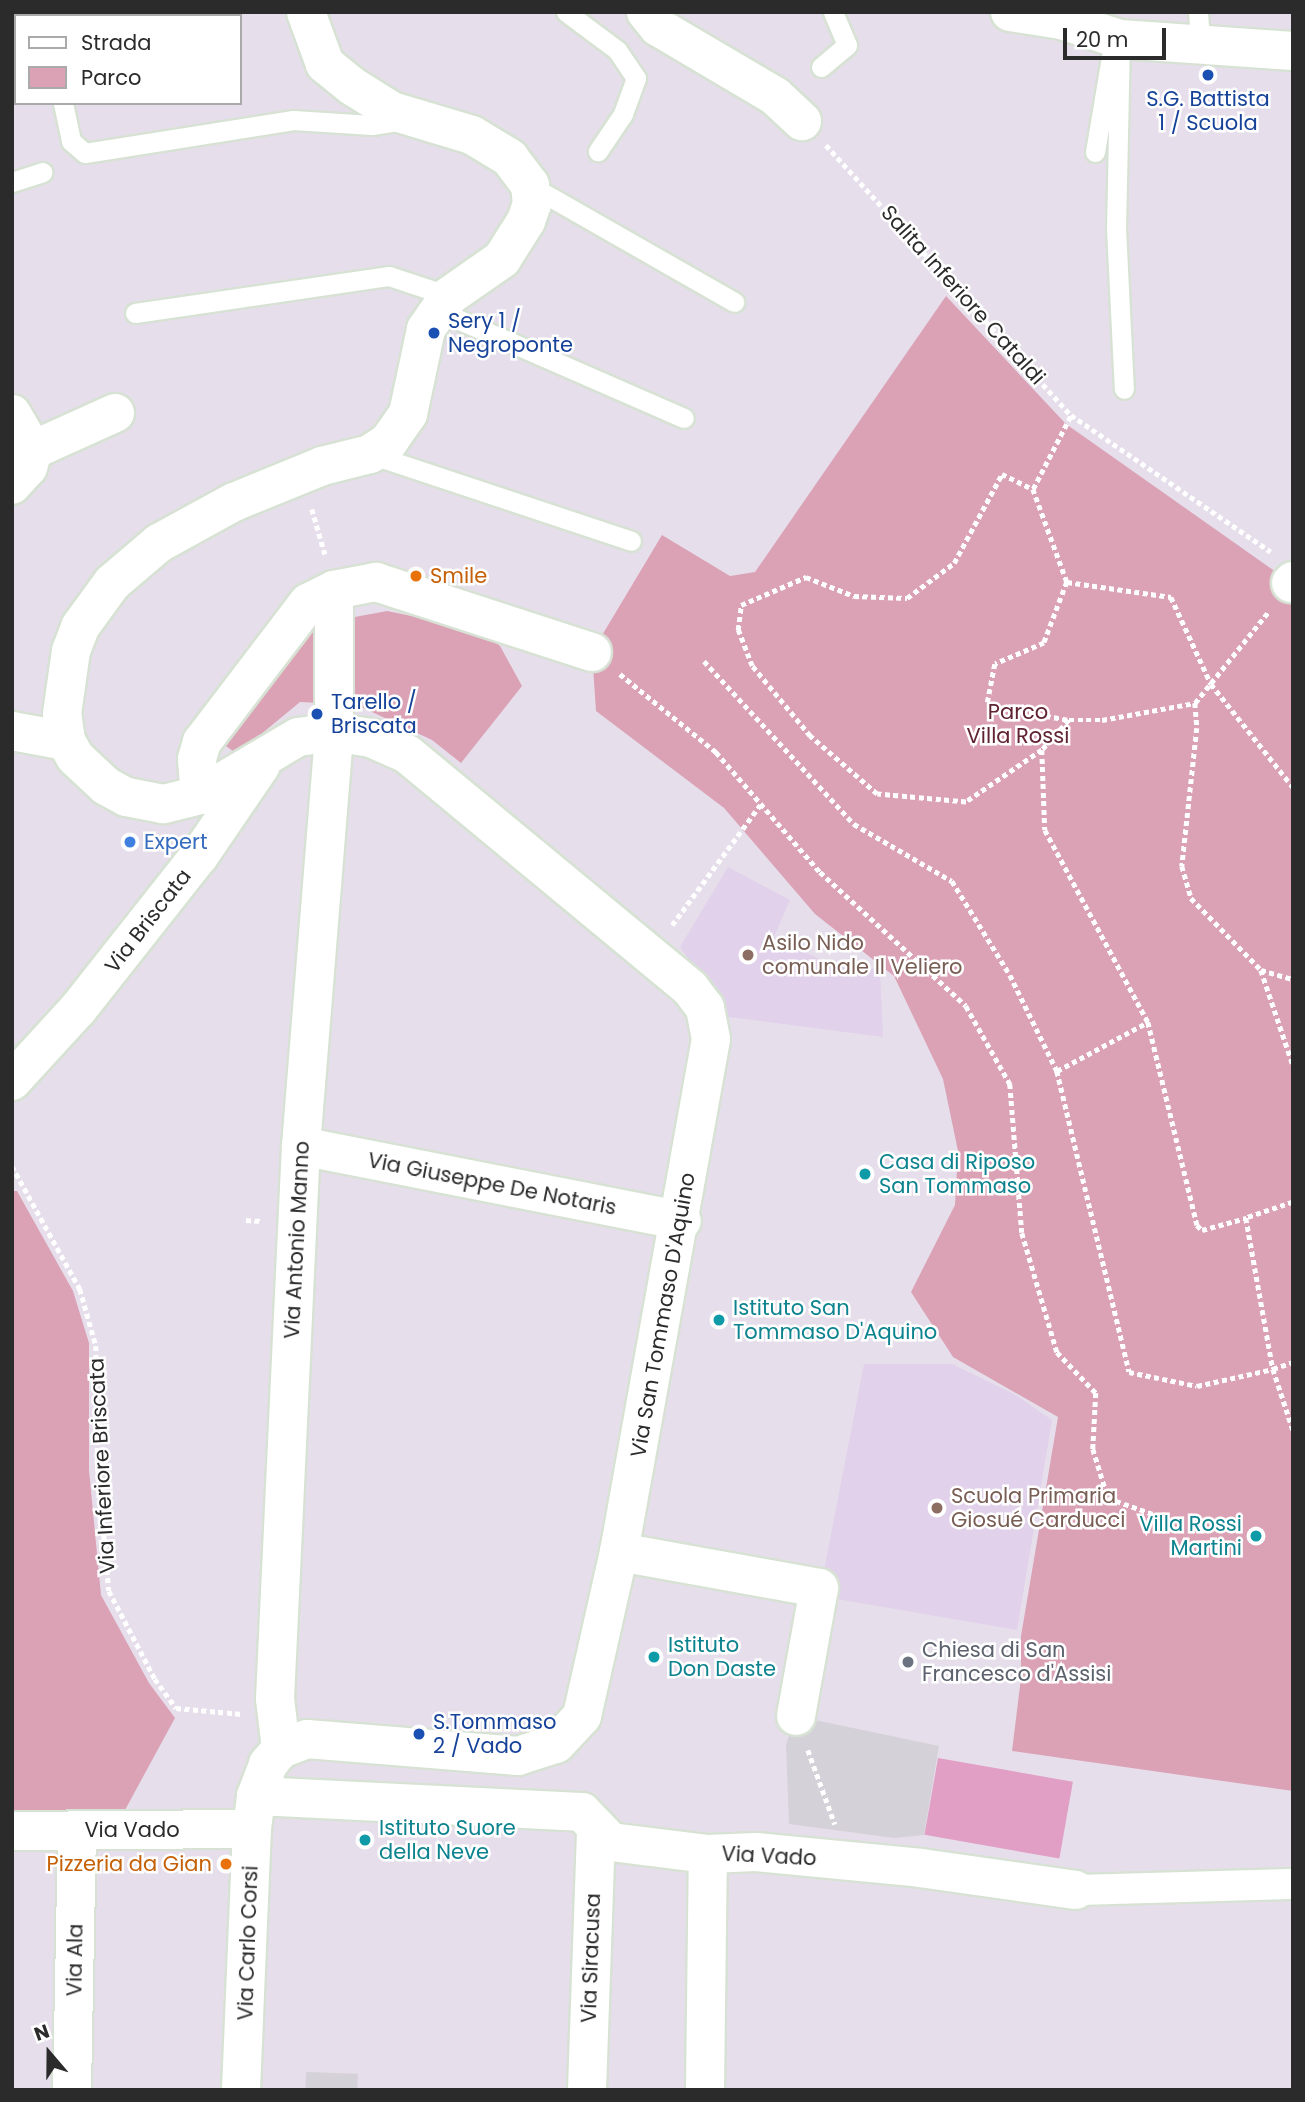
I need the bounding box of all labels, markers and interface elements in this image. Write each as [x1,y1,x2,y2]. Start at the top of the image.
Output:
legend [14,14,242,105]
scale bar [1067,14,1170,58]
text: 20 m [1076,25,1129,54]
text: Strada [81,28,151,57]
text: Parco [81,63,141,92]
marker: S.G. Battista 1 / Scuola [1200,67,1216,83]
place label: S.G. Battista 1 / Scuola [1146,86,1270,136]
street label: Salita Inferiore Cataldi [876,200,1050,390]
place label: Sery 1 / Negroponte [448,308,573,358]
marker: Sery 1 / Negroponte [426,325,442,341]
place label: Smile [430,563,487,589]
marker: Smile [408,568,424,584]
place label: Tarello / Briscata [331,689,417,739]
park label: Parco Villa Rossi [967,699,1069,749]
marker: Tarello / Briscata [309,706,325,722]
place label: Expert [144,829,208,855]
marker: Expert [122,834,138,850]
street label: Via Briscata [100,864,196,978]
place label: Asilo Nido comunale Il Veliero [762,930,962,980]
marker: Asilo Nido comunale Il Veliero [740,947,756,963]
street label: Via Antonio Manno [279,1140,315,1340]
street label: Via Giuseppe De Notaris [366,1148,618,1220]
place label: Casa di Riposo San Tommaso [879,1149,1035,1199]
marker: Casa di Riposo San Tommaso [857,1166,873,1182]
street label: Via San Tommaso D'Aquino [625,1170,701,1460]
place label: Istituto San Tommaso D'Aquino [733,1295,937,1345]
marker: Istituto San Tommaso D'Aquino [711,1312,727,1328]
street label: Via Inferiore Briscata [84,1357,120,1575]
place label: Scuola Primaria Giosué Carducci [951,1483,1126,1533]
marker: Scuola Primaria Giosué Carducci [929,1500,945,1516]
place label: Villa Rossi Martini [1139,1511,1242,1561]
marker: Villa Rossi Martini [1248,1528,1264,1544]
place label: Istituto Don Daste [668,1632,776,1682]
place label: Chiesa di San Francesco d'Assisi [922,1637,1111,1687]
marker: Istituto Don Daste [646,1649,662,1665]
marker: Chiesa di San Francesco d'Assisi [900,1654,916,1670]
place label: S.Tommaso 2 / Vado [433,1709,556,1759]
marker: S.Tommaso 2 / Vado [411,1726,427,1742]
place label: Istituto Suore della Neve [379,1815,516,1865]
street label: Via Vado [84,1817,180,1843]
marker: Istituto Suore della Neve [357,1832,373,1848]
street label: Via Vado [721,1841,817,1871]
place label: Pizzeria da Gian [47,1851,212,1877]
marker: Pizzeria da Gian [218,1856,234,1872]
street label: Via Carlo Corsi [233,1865,263,2021]
street label: Via Siracusa [576,1893,606,2023]
street label: Via Ala [62,1923,88,1997]
north arrow [14,2018,84,2088]
text: N [30,2018,53,2048]

